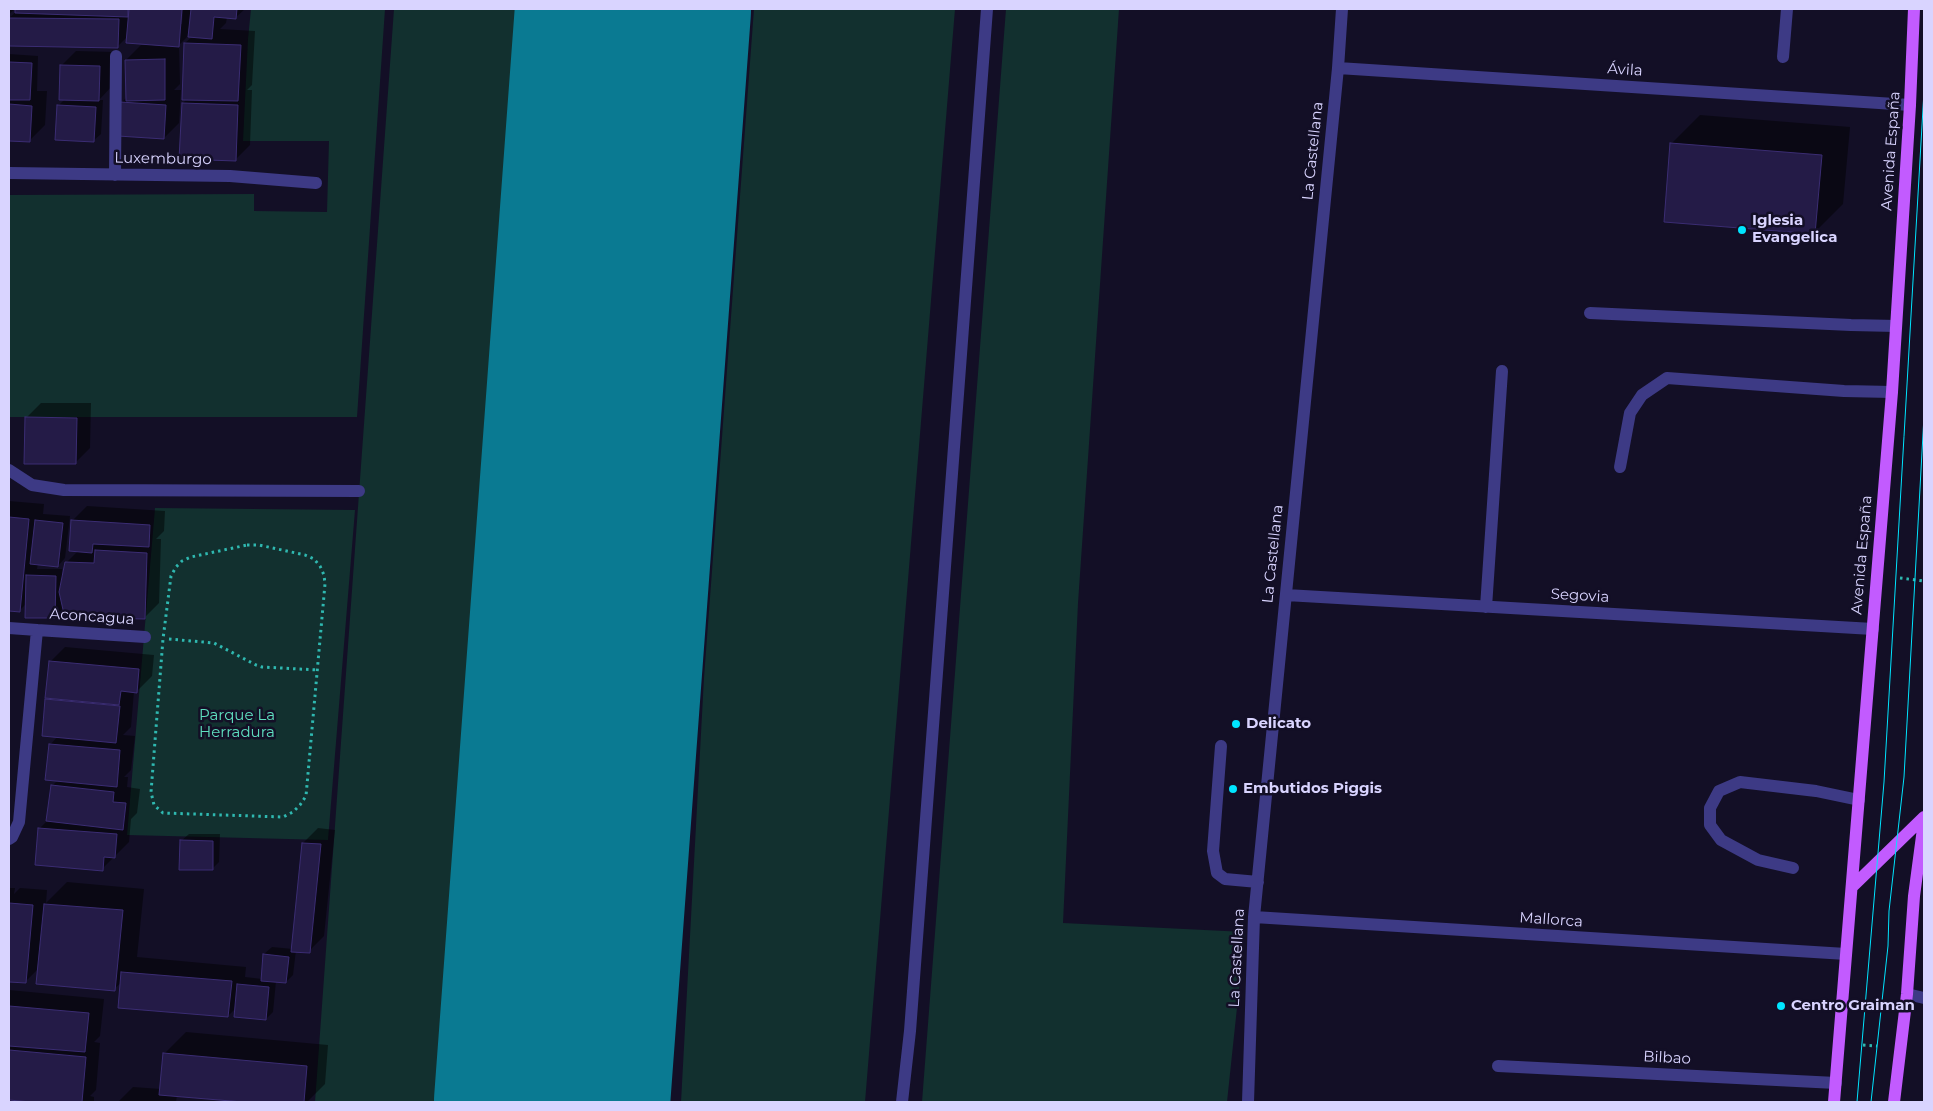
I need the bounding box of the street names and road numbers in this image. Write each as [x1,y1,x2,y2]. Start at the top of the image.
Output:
street label: Ávila [1607,60,1643,80]
street label: Avenida España [1878,91,1904,211]
street label: La Castellana [1299,101,1327,201]
street label: Luxemburgo [114,149,212,169]
street label: Avenida España [1848,495,1876,615]
street label: La Castellana [1259,504,1287,604]
street label: Segovia [1550,585,1610,607]
street label: Aconcagua [49,605,135,629]
street label: La Castellana [1225,908,1249,1008]
street label: Mallorca [1519,909,1583,931]
street label: Bilbao [1643,1048,1691,1068]

